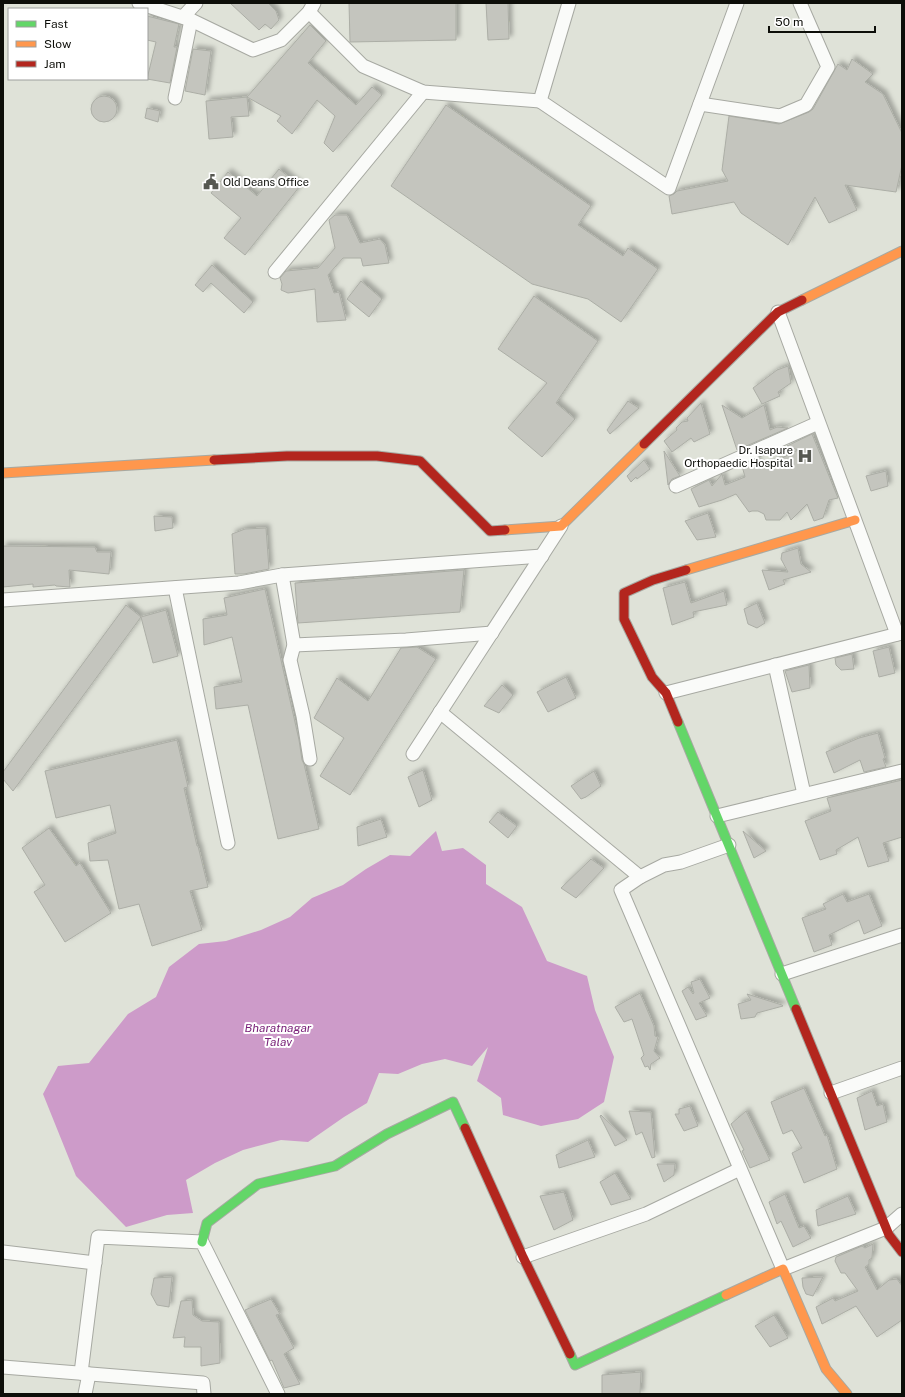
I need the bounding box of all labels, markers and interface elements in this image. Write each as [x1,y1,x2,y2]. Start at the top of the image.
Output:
legend [8,8,148,80]
scale bar [769,8,875,34]
text: 50 m [775,15,803,29]
text: Fast [44,17,69,31]
text: Slow [44,37,72,51]
text: Jam [44,57,66,71]
public building icon: Old Deans Office [202,173,220,191]
place label: Old Deans Office [223,176,309,188]
place label: Dr. Isapure Orthopaedic Hospital [684,444,793,469]
hospital icon: Dr. Isapure Orthopaedic Hospital [796,447,814,465]
water label: Bharatnagar Talav [245,1021,312,1049]

